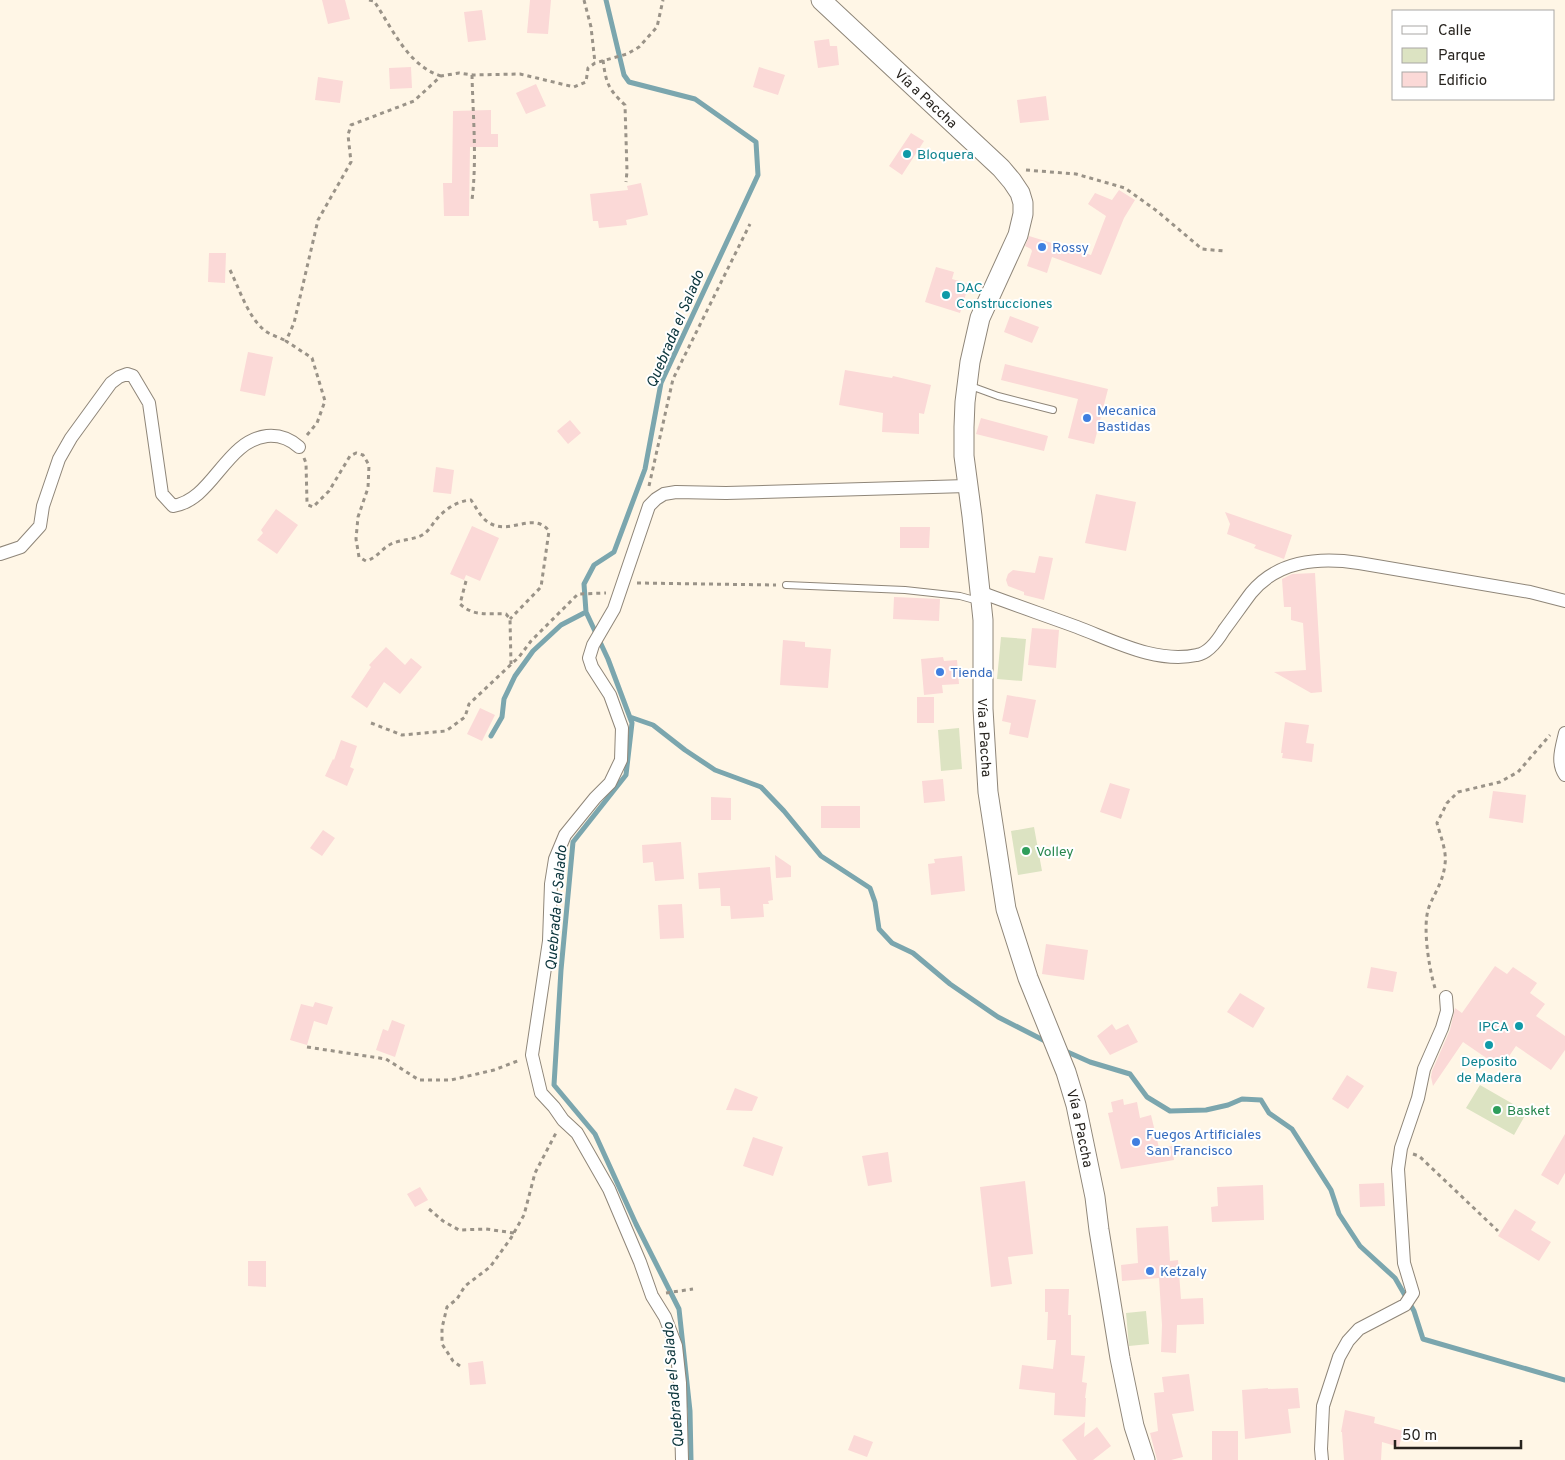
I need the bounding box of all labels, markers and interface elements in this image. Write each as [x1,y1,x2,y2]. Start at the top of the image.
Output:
legend [1392,10,1555,100]
text: Calle [1438,22,1472,41]
text: Parque [1438,47,1486,66]
street label: Vía a Paccha [890,66,960,133]
text: Edificio [1438,72,1487,91]
place label: Bloquera [917,147,974,164]
marker: Bloquera [901,148,913,160]
place label: Rossy [1052,240,1089,257]
marker: Rossy [1036,241,1048,253]
water label: Quebrada el Salado [643,268,710,391]
place label: DAC Construcciones [956,280,1053,313]
marker: DAC Construcciones [940,289,952,301]
place label: Mecanica Bastidas [1097,403,1156,436]
marker: Mecanica Bastidas [1081,412,1093,424]
place label: Tienda [950,665,993,682]
marker: Tienda [934,666,946,678]
street label: Vía a Paccha [973,698,994,778]
place label: Volley [1036,844,1074,861]
water label: Quebrada el Salado [543,845,572,972]
marker: Volley [1020,845,1032,857]
place label: IPCA [1478,1019,1509,1036]
marker: IPCA [1513,1020,1525,1032]
marker: Deposito de Madera [1483,1039,1495,1051]
place label: Deposito de Madera [1456,1054,1522,1087]
street label: Vía a Paccha [1062,1087,1096,1169]
place label: Basket [1507,1103,1550,1120]
marker: Basket [1491,1104,1503,1116]
place label: Fuegos Artificiales San Francisco [1146,1127,1261,1160]
marker: Fuegos Artificiales San Francisco [1130,1136,1142,1148]
place label: Ketzaly [1160,1264,1207,1281]
marker: Ketzaly [1144,1265,1156,1277]
water label: Quebrada el Salado [660,1321,689,1448]
scale bar [1395,1418,1521,1450]
text: 50 m [1402,1427,1437,1446]

